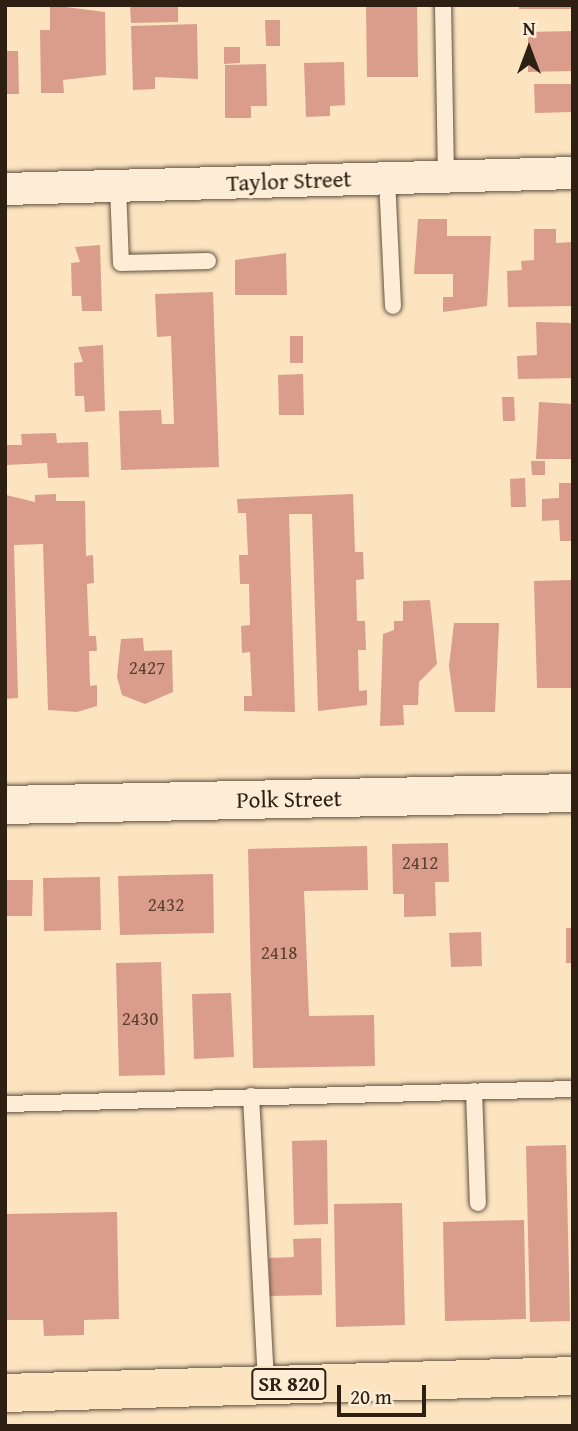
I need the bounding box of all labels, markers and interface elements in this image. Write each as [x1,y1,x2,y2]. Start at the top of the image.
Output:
north arrow [494,14,564,84]
text: N [523,14,535,42]
street label: Taylor Street [226,165,352,197]
house number: 2427 [129,657,165,679]
street label: Polk Street [236,784,342,814]
house number: 2412 [402,852,438,874]
house number: 2432 [148,894,184,916]
house number: 2418 [261,942,297,964]
house number: 2430 [122,1008,158,1030]
road number: SR 820 [250,1366,328,1402]
scale bar [340,1372,429,1416]
text: 20 m [350,1381,392,1412]

